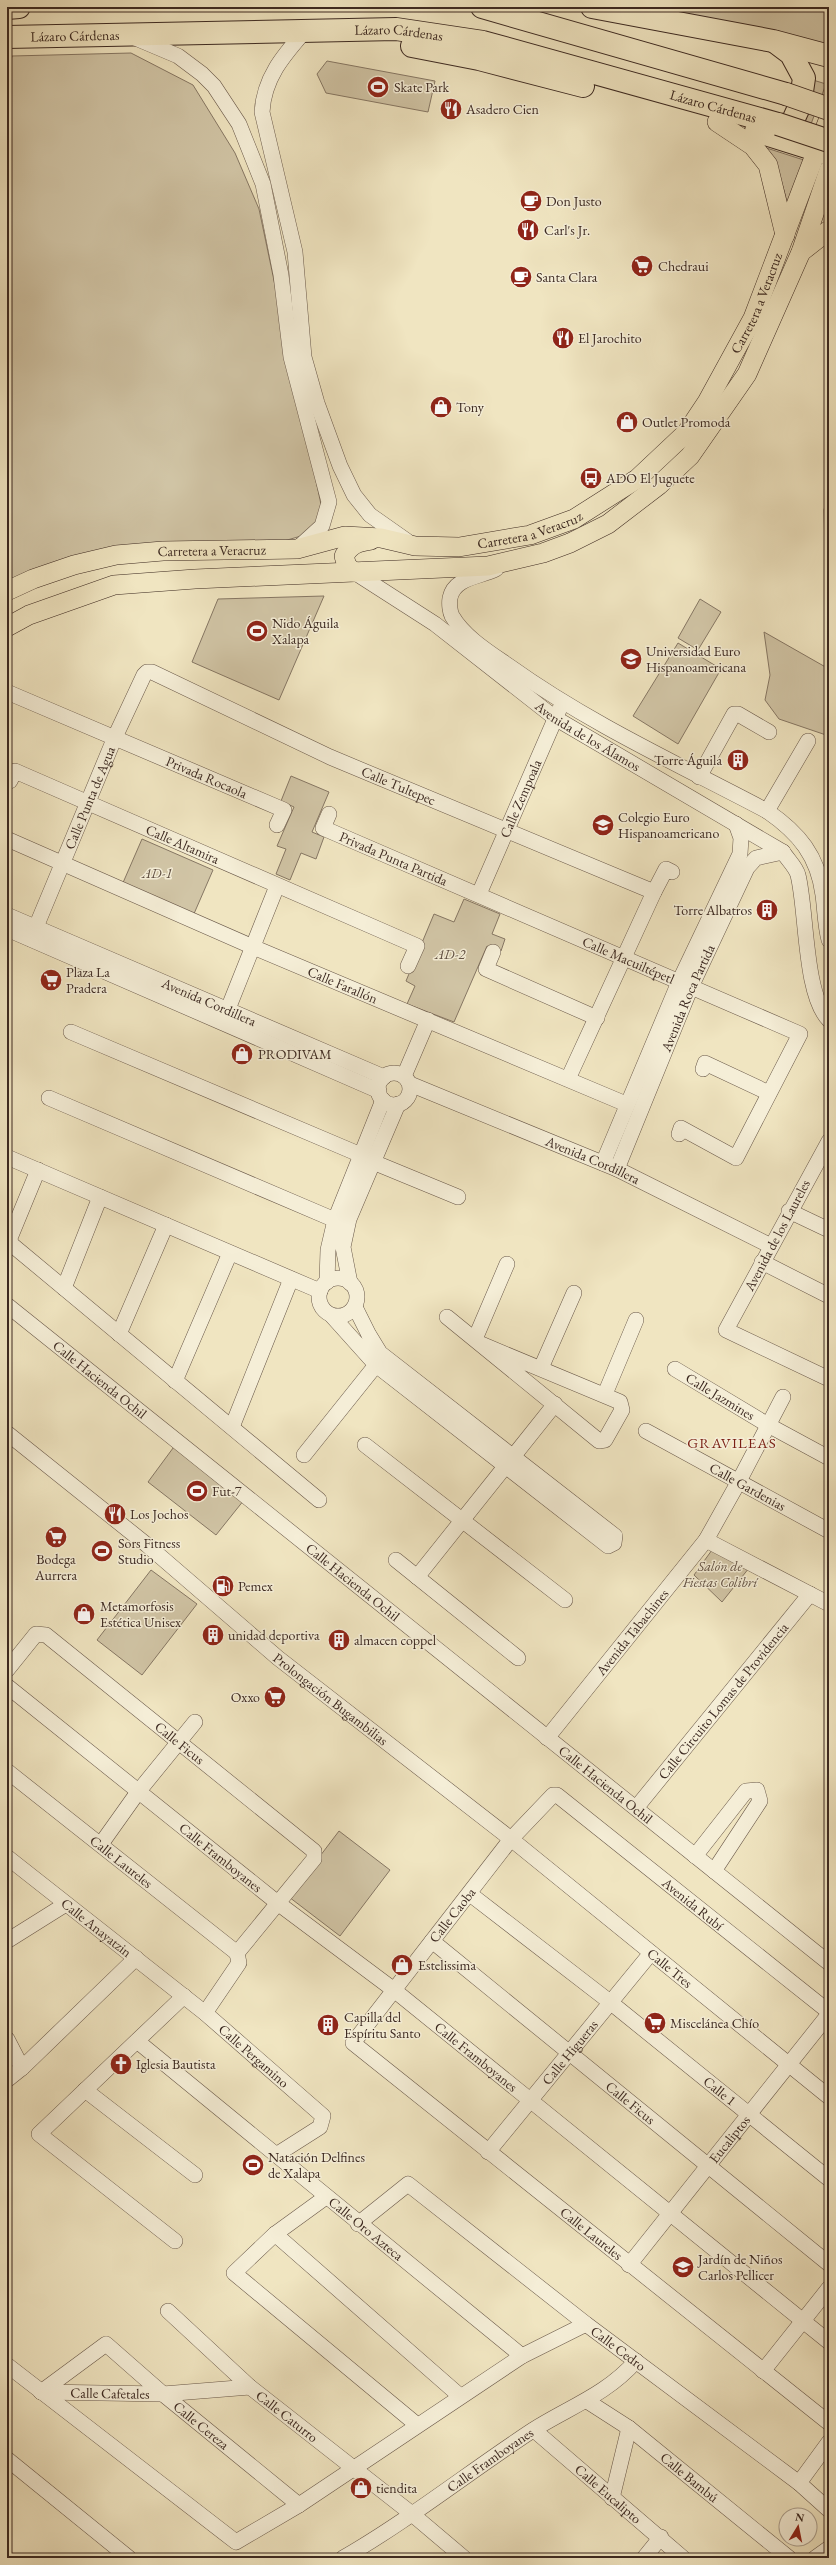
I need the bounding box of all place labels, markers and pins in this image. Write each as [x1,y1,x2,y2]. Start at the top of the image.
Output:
sports icon: Skate Park [365,74,391,100]
place label: Skate Park [394,78,450,96]
restaurant icon: Asadero Cien [438,96,464,122]
place label: Asadero Cien [465,100,540,118]
cafe icon: Don Justo [518,188,544,214]
place label: Don Justo [546,192,602,210]
restaurant icon: Carl's Jr. [515,217,541,243]
place label: Carl's Jr. [544,221,590,239]
supermarket icon: Chedraui [629,253,655,279]
place label: Chedraui [658,257,709,275]
cafe icon: Santa Clara [508,264,534,290]
place label: Santa Clara [536,268,598,286]
restaurant icon: El Jarochito [550,325,576,351]
place label: El Jarochito [578,329,642,347]
shop icon: Tony [428,394,454,420]
place label: Tony [456,398,485,416]
shop icon: Outlet Promoda [614,409,640,435]
place label: Outlet Promoda [642,413,731,431]
bus stop icon: ADO El Juguete [578,465,604,491]
place label: ADO El Juguete [605,469,695,487]
place label: Nido Águila Xalapa [271,614,339,648]
sports icon: Nido Águila Xalapa [244,618,270,644]
place label: Universidad Euro Hispanoamericana [646,642,746,676]
school or university icon: Universidad Euro Hispanoamericana [618,646,644,672]
building icon: Torre Águila [725,747,751,773]
place label: Torre Águila [654,751,722,769]
place label: Colegio Euro Hispanoamericano [618,808,719,842]
school or university icon: Colegio Euro Hispanoamericano [590,812,616,838]
building icon: Torre Albatros [754,897,780,923]
place label: Torre Albatros [673,901,752,919]
place label: Plaza La Pradera [66,963,110,997]
supermarket icon: Plaza La Pradera [38,967,64,993]
shop icon: PRODIVAM [229,1041,255,1067]
place label: PRODIVAM [258,1045,332,1063]
sports icon: Fut-7 [184,1478,210,1504]
place label: Fut-7 [212,1482,242,1500]
restaurant icon: Los Jochos [102,1501,128,1527]
place label: Los Jochos [130,1505,189,1523]
supermarket icon: Bodega Aurrera [43,1524,69,1550]
place label: Sors Fitness Studio [118,1534,181,1568]
sports icon: Sors Fitness Studio [89,1538,115,1564]
place label: Bodega Aurrera [34,1550,77,1584]
fuel station icon: Pemex [210,1573,236,1599]
place label: Pemex [238,1577,273,1595]
place label: Metamorfosis Estética Unisex [100,1597,181,1631]
shop icon: Metamorfosis Estética Unisex [71,1601,97,1627]
building icon: unidad deportiva [200,1622,226,1648]
place label: unidad deportiva [228,1626,320,1644]
building icon: almacen coppel [326,1627,352,1653]
place label: almacen coppel [354,1631,437,1649]
supermarket icon: Oxxo [262,1684,288,1710]
place label: Oxxo [231,1688,260,1706]
shop icon: Estelissima [389,1952,415,1978]
place label: Estelissima [418,1956,476,1974]
place label: Capilla del Espíritu Santo [344,2008,421,2042]
supermarket icon: Miscelánea Chío [642,2010,668,2036]
building icon: Capilla del Espíritu Santo [315,2012,341,2038]
place label: Miscelánea Chío [670,2014,759,2032]
church icon: Iglesia Bautista [108,2051,134,2077]
place label: Iglesia Bautista [136,2055,216,2073]
place label: Natación Delfines de Xalapa [268,2148,365,2182]
sports icon: Natación Delfines de Xalapa [240,2152,266,2178]
place label: Jardín de Niños Carlos Pellicer [697,2250,783,2284]
school or university icon: Jardín de Niños Carlos Pellicer [670,2254,696,2280]
shop icon: tiendita [348,2475,374,2501]
place label: tiendita [376,2479,418,2497]

